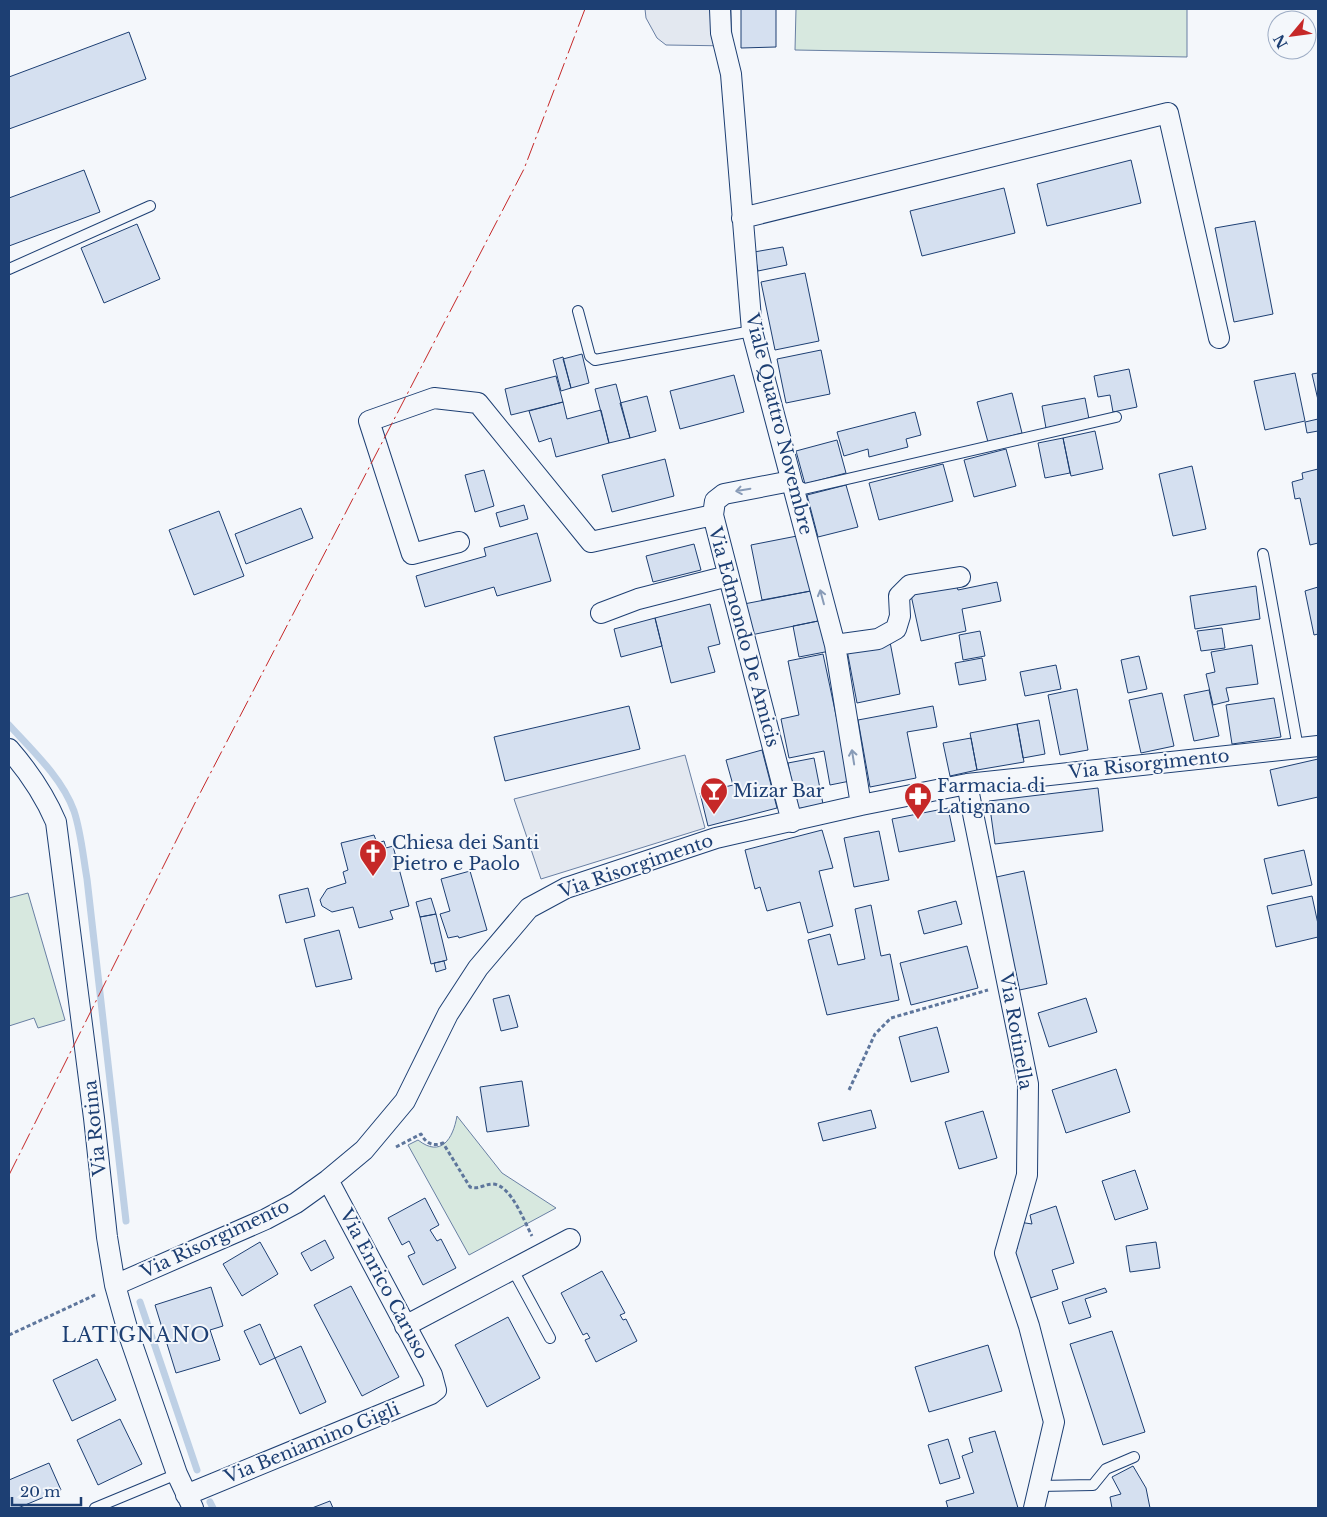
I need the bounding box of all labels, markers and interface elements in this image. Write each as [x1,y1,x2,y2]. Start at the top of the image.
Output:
north arrow [1267,10,1317,60]
text: N [1270,31,1292,51]
street label: Viale Quattro Novembre [741,310,817,537]
one-way arrow [736,486,752,496]
street label: Via Edmondo De Amicis [704,524,784,749]
one-way arrow [817,590,826,606]
street label: Via Risorgimento [1067,745,1230,783]
one-way arrow [848,749,858,765]
place label: Farmacia di Latignano [937,775,1045,818]
bar icon: Mizar Bar [699,776,729,815]
place label: Mizar Bar [733,780,825,802]
pharmacy icon: Farmacia di Latignano [903,781,933,820]
street label: Via Risorgimento [555,829,716,903]
place label: Chiesa dei Santi Pietro e Paolo [392,832,539,875]
church icon: Chiesa dei Santi Pietro e Paolo [358,838,388,877]
street label: Via Rotinella [995,970,1037,1091]
street label: Via Rotina [79,1079,111,1178]
street label: Via Risorgimento [136,1195,293,1283]
street label: Via Enrico Caruso [335,1204,433,1363]
district label: LATIGNANO [62,1323,211,1347]
street label: Via Beniamino Gigli [220,1398,403,1489]
scale bar [12,1474,81,1506]
text: 20 m [20,1482,60,1501]

